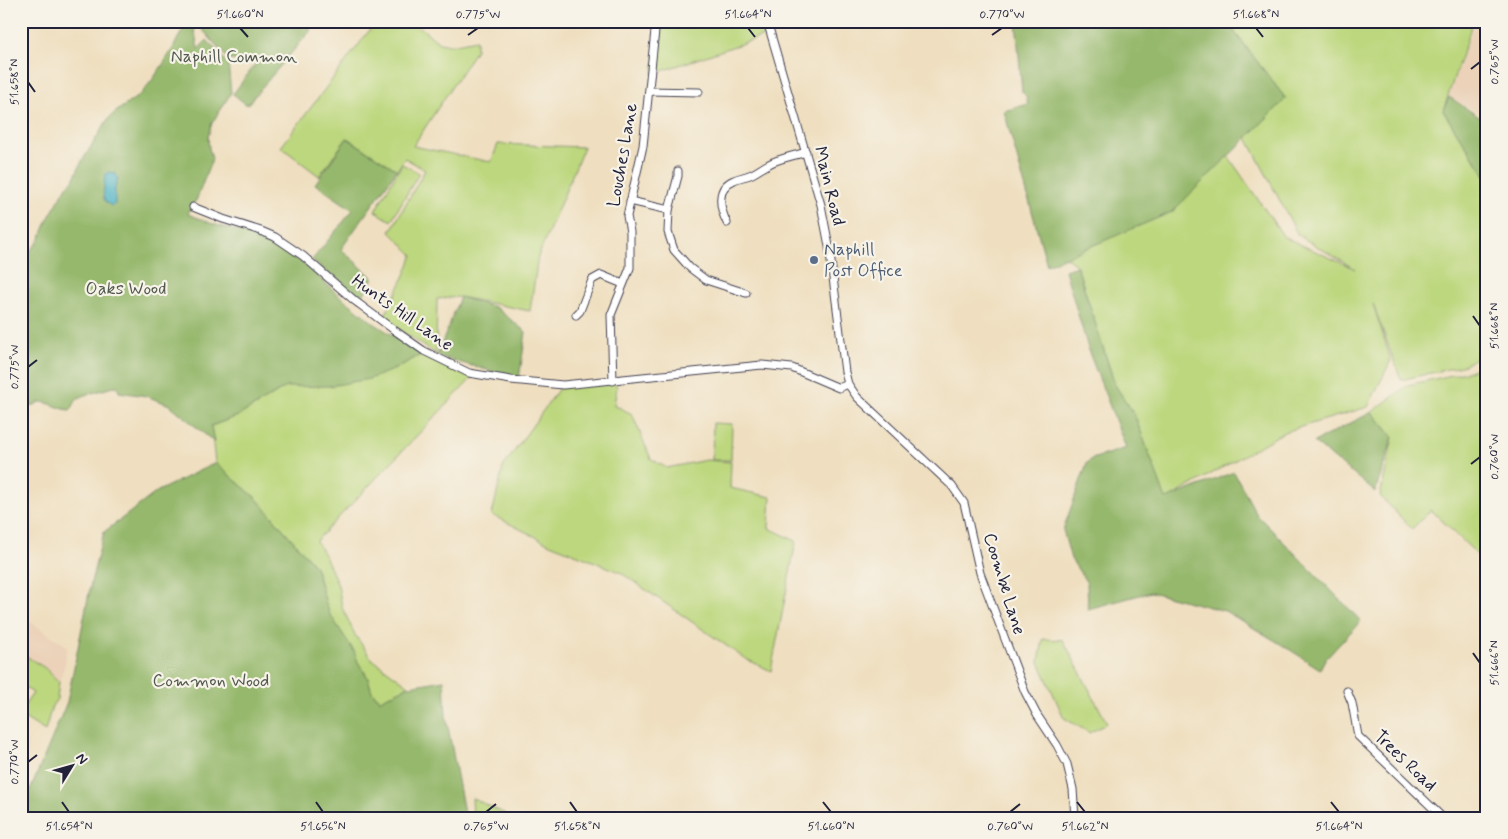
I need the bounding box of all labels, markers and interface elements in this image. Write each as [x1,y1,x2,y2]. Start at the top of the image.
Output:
text: 51.660°N [216,7,264,23]
text: 0.775°W [456,7,500,23]
text: 51.664°N [724,7,772,23]
text: 0.770°W [979,7,1025,23]
text: 51.668°N [1233,7,1279,23]
text: 0.765°W [1487,39,1503,85]
park label: Naphill Common [171,45,297,69]
text: 51.658°N [7,59,23,105]
street label: Louches Lane [602,101,644,209]
street label: Main Road [808,144,850,228]
place label: Naphill Post Office [824,238,903,283]
marker: Naphill Post Office [808,254,820,266]
street label: Hunts Hill Lane [346,269,458,357]
park label: Oaks Wood [86,277,166,301]
text: 51.668°N [1487,303,1503,349]
text: 0.775°W [7,345,23,389]
text: 0.760°W [1487,434,1503,480]
street label: Coombe Lane [977,530,1031,638]
text: 51.666°N [1487,640,1503,686]
park label: Common Wood [153,669,269,693]
street label: Trees Road [1368,725,1442,797]
text: 0.770°W [7,739,23,785]
north arrow [48,742,98,792]
text: N [72,750,92,768]
text: 51.654°N [46,819,92,835]
text: 51.656°N [300,819,346,835]
text: 0.765°W [463,819,509,835]
text: 51.658°N [554,819,600,835]
text: 51.660°N [807,819,855,835]
text: 0.760°W [987,819,1033,835]
text: 51.662°N [1061,819,1109,835]
text: 51.664°N [1315,819,1363,835]

